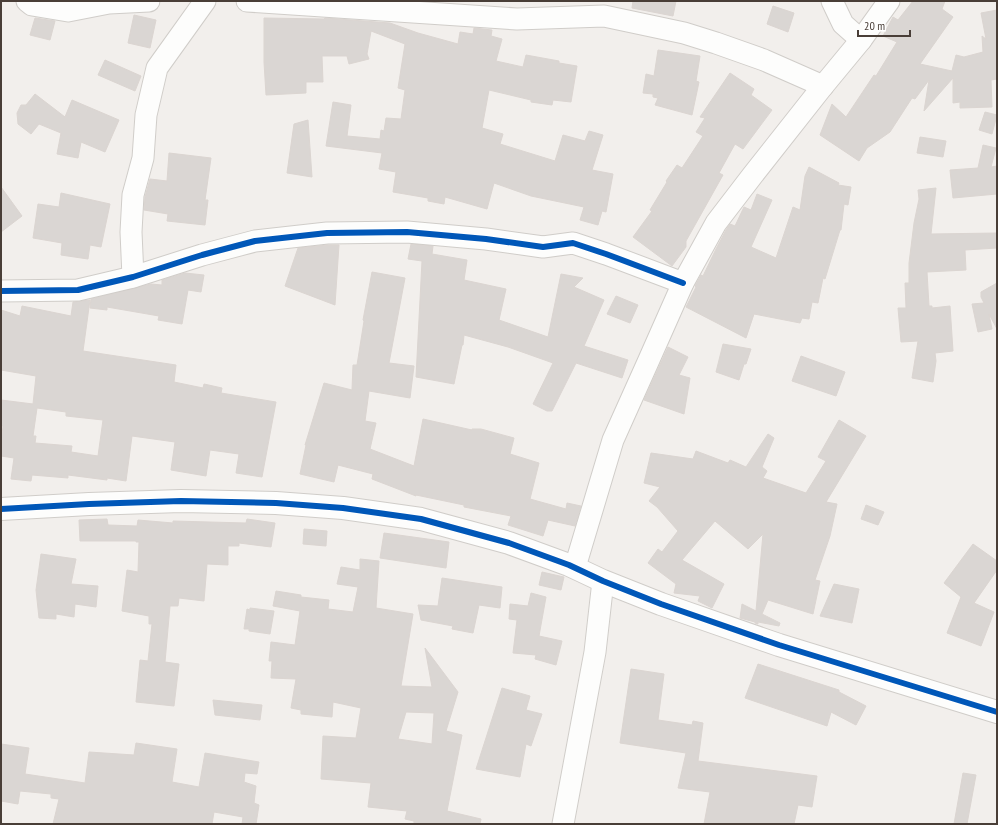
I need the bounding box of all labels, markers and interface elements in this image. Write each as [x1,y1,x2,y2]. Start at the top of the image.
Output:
scale bar [858,12,910,38]
text: 20 m [864,18,885,33]

